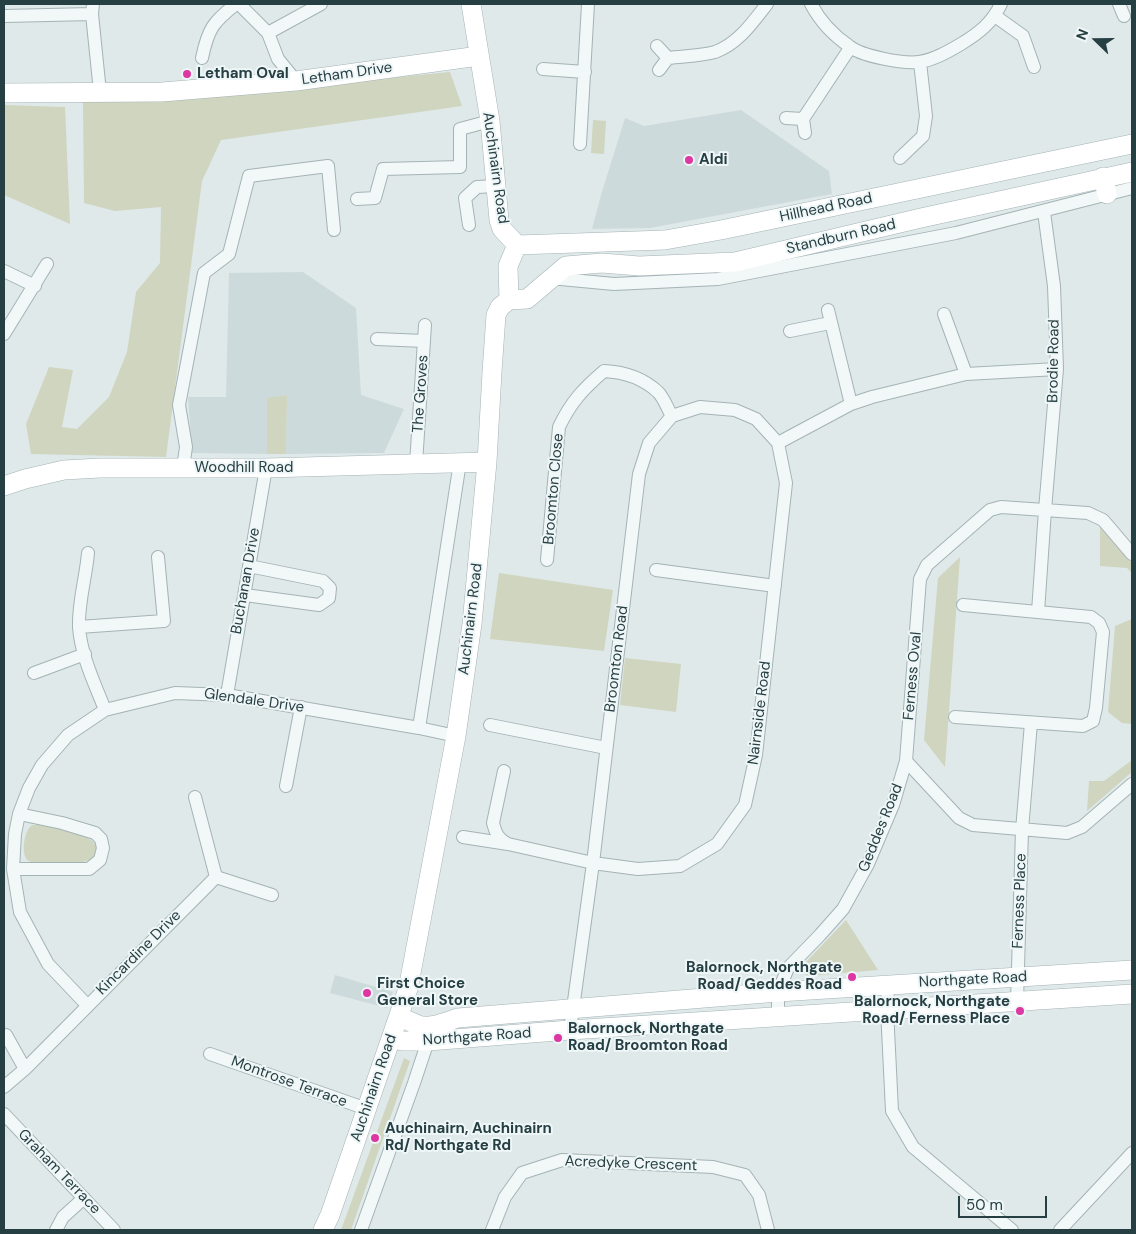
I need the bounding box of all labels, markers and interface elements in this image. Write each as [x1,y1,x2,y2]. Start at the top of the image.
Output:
north arrow [1071,15,1121,65]
text: N [1072,26,1092,42]
street label: Letham Drive [300,59,394,89]
place label: Letham Oval [197,65,289,83]
marker: Letham Oval [181,68,193,80]
street label: Auchinairn Road [478,111,512,225]
place label: Aldi [699,151,728,169]
marker: Aldi [683,154,695,166]
street label: Hillhead Road [778,189,874,227]
street label: Standburn Road [785,216,897,258]
street label: Brodie Road [1044,319,1064,403]
street label: The Groves [409,354,433,434]
street label: Broomton Close [540,433,568,545]
street label: Woodhill Road [195,459,293,477]
street label: Buchanan Drive [228,526,264,636]
street label: Auchinairn Road [455,562,487,676]
street label: Broomton Road [602,605,632,713]
street label: Ferness Oval [900,631,926,721]
street label: Nairnside Road [745,660,775,766]
street label: Glendale Drive [203,685,305,717]
street label: Geddes Road [855,781,907,875]
street label: Ferness Place [1009,853,1031,949]
street label: Kincardine Drive [93,907,185,999]
place label: Balornock, Northgate Road/ Geddes Road [686,959,842,994]
street label: Northgate Road [918,968,1028,992]
marker: Balornock, Northgate Road/ Geddes Road [846,971,858,983]
place label: First Choice General Store [377,975,478,1010]
marker: First Choice General Store [361,987,373,999]
place label: Balornock, Northgate Road/ Ferness Place [854,993,1010,1028]
marker: Balornock, Northgate Road/ Ferness Place [1014,1005,1026,1017]
place label: Balornock, Northgate Road/ Broomton Road [568,1020,728,1055]
street label: Northgate Road [422,1024,532,1050]
street label: Auchinairn Road [347,1032,401,1144]
marker: Balornock, Northgate Road/ Broomton Road [552,1032,564,1044]
street label: Montrose Terrace [229,1053,349,1111]
place label: Auchinairn, Auchinairn Rd/ Northgate Rd [385,1120,552,1155]
street label: Graham Terrace [14,1126,104,1218]
marker: Auchinairn, Auchinairn Rd/ Northgate Rd [369,1132,381,1144]
street label: Acredyke Crescent [564,1153,698,1175]
scale bar [961,1186,1050,1218]
text: 50 m [966,1195,1003,1215]

